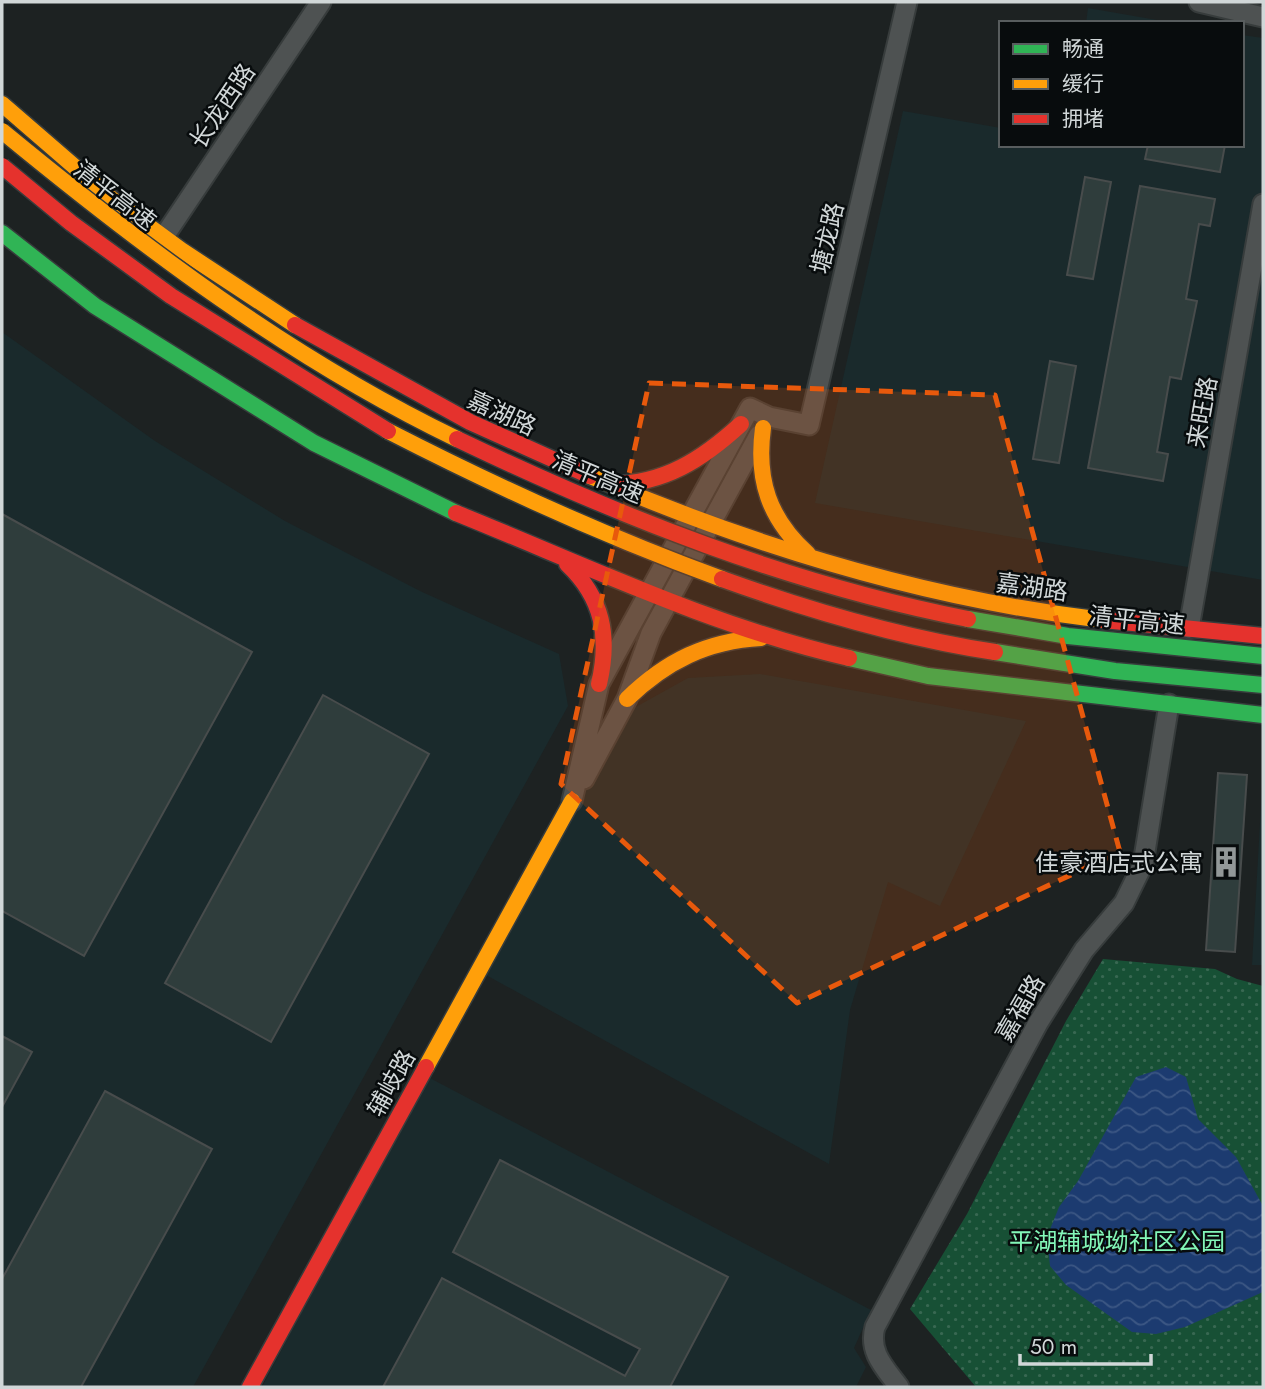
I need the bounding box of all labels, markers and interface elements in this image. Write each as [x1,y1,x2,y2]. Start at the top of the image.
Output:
legend [999,21,1244,147]
text: 畅通 [1062,34,1104,64]
street label: 长龙西路 [181,56,263,156]
text: 缓行 [1062,69,1104,99]
text: 拥堵 [1062,104,1104,134]
street label: 清平高速 [66,152,164,238]
street label: 塘龙路 [802,199,852,277]
street label: 来旺路 [1179,374,1225,450]
street label: 嘉湖路 [462,382,542,444]
street label: 清平高速 [547,442,649,512]
street label: 嘉湖路 [994,565,1070,609]
street label: 清平高速 [1087,598,1187,642]
place label: 佳豪酒店式公寓 [1035,845,1203,880]
building icon: 佳豪酒店式公寓 [1209,845,1243,879]
street label: 嘉福路 [987,968,1053,1048]
street label: 辅岐路 [358,1043,424,1123]
park label: 平湖辅城坳社区公园 [1009,1224,1225,1259]
scale bar [1020,1322,1151,1366]
text: 50 m [1030,1332,1077,1362]

